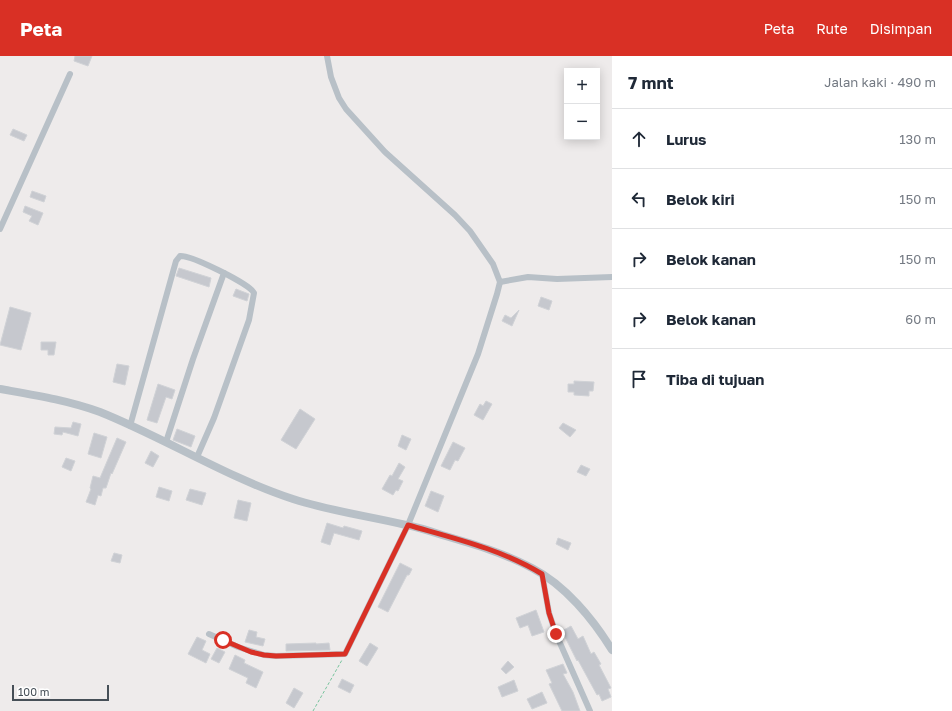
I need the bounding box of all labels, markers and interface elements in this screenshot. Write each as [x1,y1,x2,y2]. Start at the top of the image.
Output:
text: Peta [20,17,62,40]
text: Peta [764,20,794,37]
text: Rute [816,20,848,37]
text: Disimpan [870,20,932,37]
map controls [564,68,600,140]
button: + [564,68,600,104]
text: 7 mnt [628,72,673,93]
text: Jalan kaki · 490 m [824,74,936,90]
button: − [564,104,600,140]
icon: ahead [628,128,650,150]
text: Lurus [666,130,707,148]
text: 130 m [899,131,936,147]
icon: left [628,188,650,210]
text: Belok kiri [666,190,735,208]
text: 150 m [899,191,936,207]
icon: right [628,248,650,270]
text: Belok kanan [666,250,756,268]
text: 150 m [899,251,936,267]
icon: right [628,308,650,330]
text: Belok kanan [666,310,756,328]
text: 60 m [905,311,936,327]
icon: arrive [628,368,650,390]
text: Tiba di tujuan [666,370,764,388]
route end [547,625,565,643]
route start [214,631,232,649]
scale bar [12,683,109,702]
text: 100 m [18,685,49,698]

